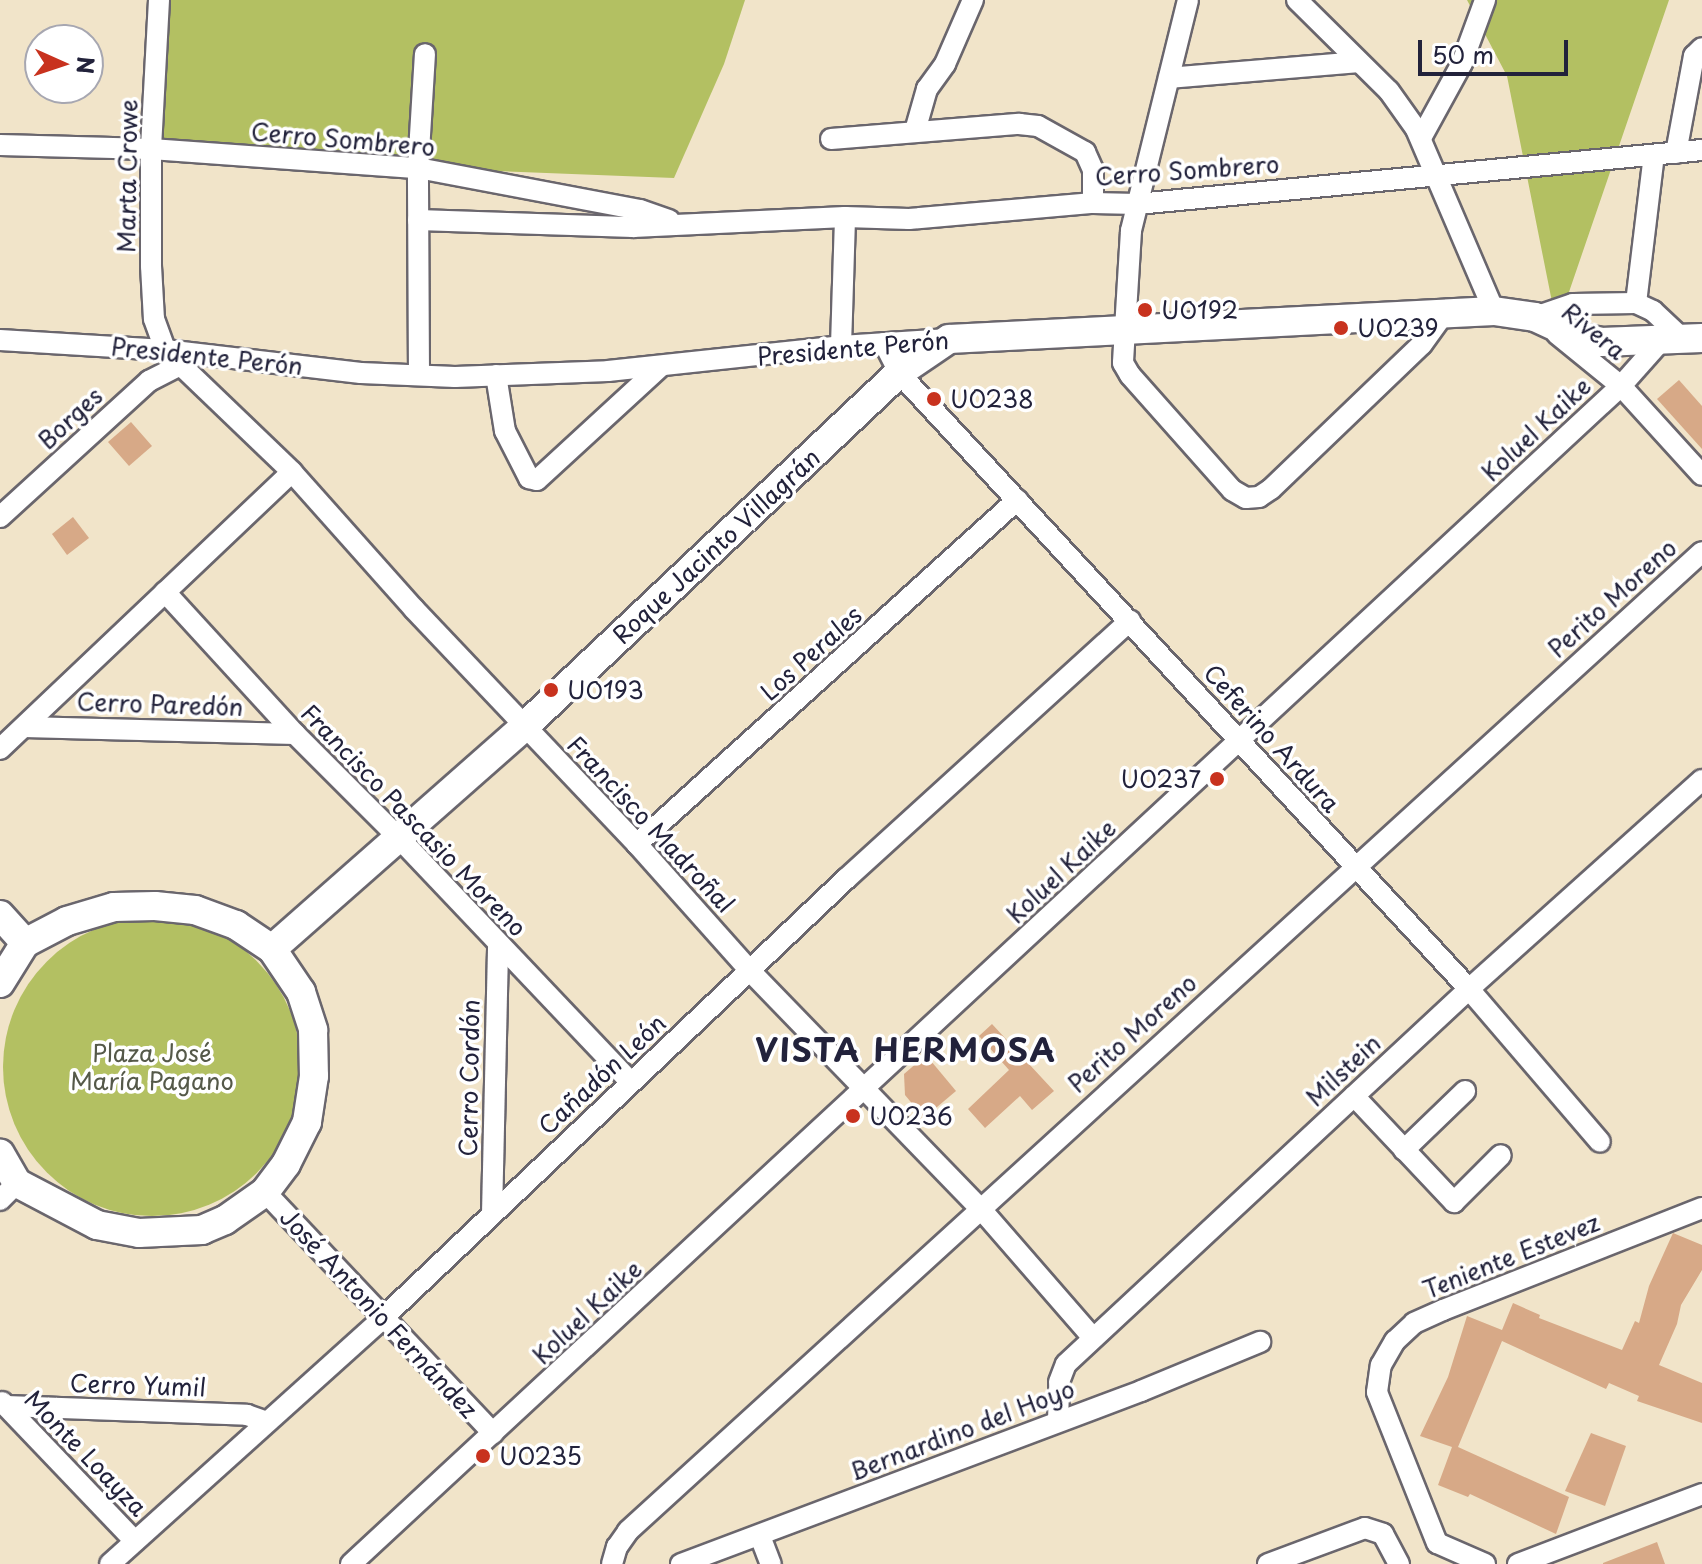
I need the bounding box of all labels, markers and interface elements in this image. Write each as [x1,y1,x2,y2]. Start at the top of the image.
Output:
north arrow [24,24,104,104]
scale bar [1422,24,1572,74]
text: 50 m [1432,36,1494,72]
text: N [70,56,103,75]
street label: Marta Crowe [111,99,143,253]
street label: Cerro Sombrero [250,117,436,161]
street label: Cerro Sombrero [1094,149,1280,191]
place label: U0192 [1161,296,1238,324]
street label: Rivera [1556,297,1632,365]
marker: U0192 [1136,301,1154,319]
place label: U0239 [1357,314,1439,342]
marker: U0239 [1332,319,1350,337]
street label: Presidente Perón [756,325,950,371]
street label: Presidente Perón [110,332,304,380]
street label: Koluel Kaike [1475,371,1597,487]
street label: Borges [32,381,108,455]
place label: U0238 [950,385,1034,413]
marker: U0238 [925,390,943,408]
street label: Roque Jacinto Villagrán [606,442,826,650]
street label: Perito Moreno [1542,533,1682,663]
street label: Los Perales [753,599,869,707]
street label: Ceferino Ardura [1198,658,1346,818]
place label: U0193 [567,676,644,704]
marker: U0193 [542,681,560,699]
street label: Cerro Paredón [76,687,244,721]
street label: Francisco Pascasio Moreno [295,698,533,942]
street label: Francisco Madroñal [562,730,740,918]
place label: U0237 [1121,765,1201,793]
marker: U0237 [1208,770,1226,788]
street label: Koluel Kaike [1000,813,1122,929]
street label: Perito Moreno [1062,968,1202,1098]
street label: Cerro Cordón [453,999,485,1157]
street label: Cañadón León [532,1008,672,1140]
street label: Milstein [1300,1028,1386,1112]
district label: VISTA HERMOSA [758,1030,1054,1068]
park label: Plaza José María Pagano [70,1039,234,1095]
place label: U0236 [869,1102,953,1130]
marker: U0236 [844,1107,862,1125]
street label: José Antonio Fernández [274,1202,484,1424]
street label: Teniente Estevez [1418,1207,1604,1305]
street label: Koluel Kaike [526,1254,648,1370]
street label: Cerro Yumil [69,1368,207,1402]
street label: Bernardino del Hoyo [845,1374,1079,1486]
street label: Monte Loayza [19,1384,153,1522]
place label: U0235 [499,1442,582,1470]
marker: U0235 [474,1447,492,1465]

